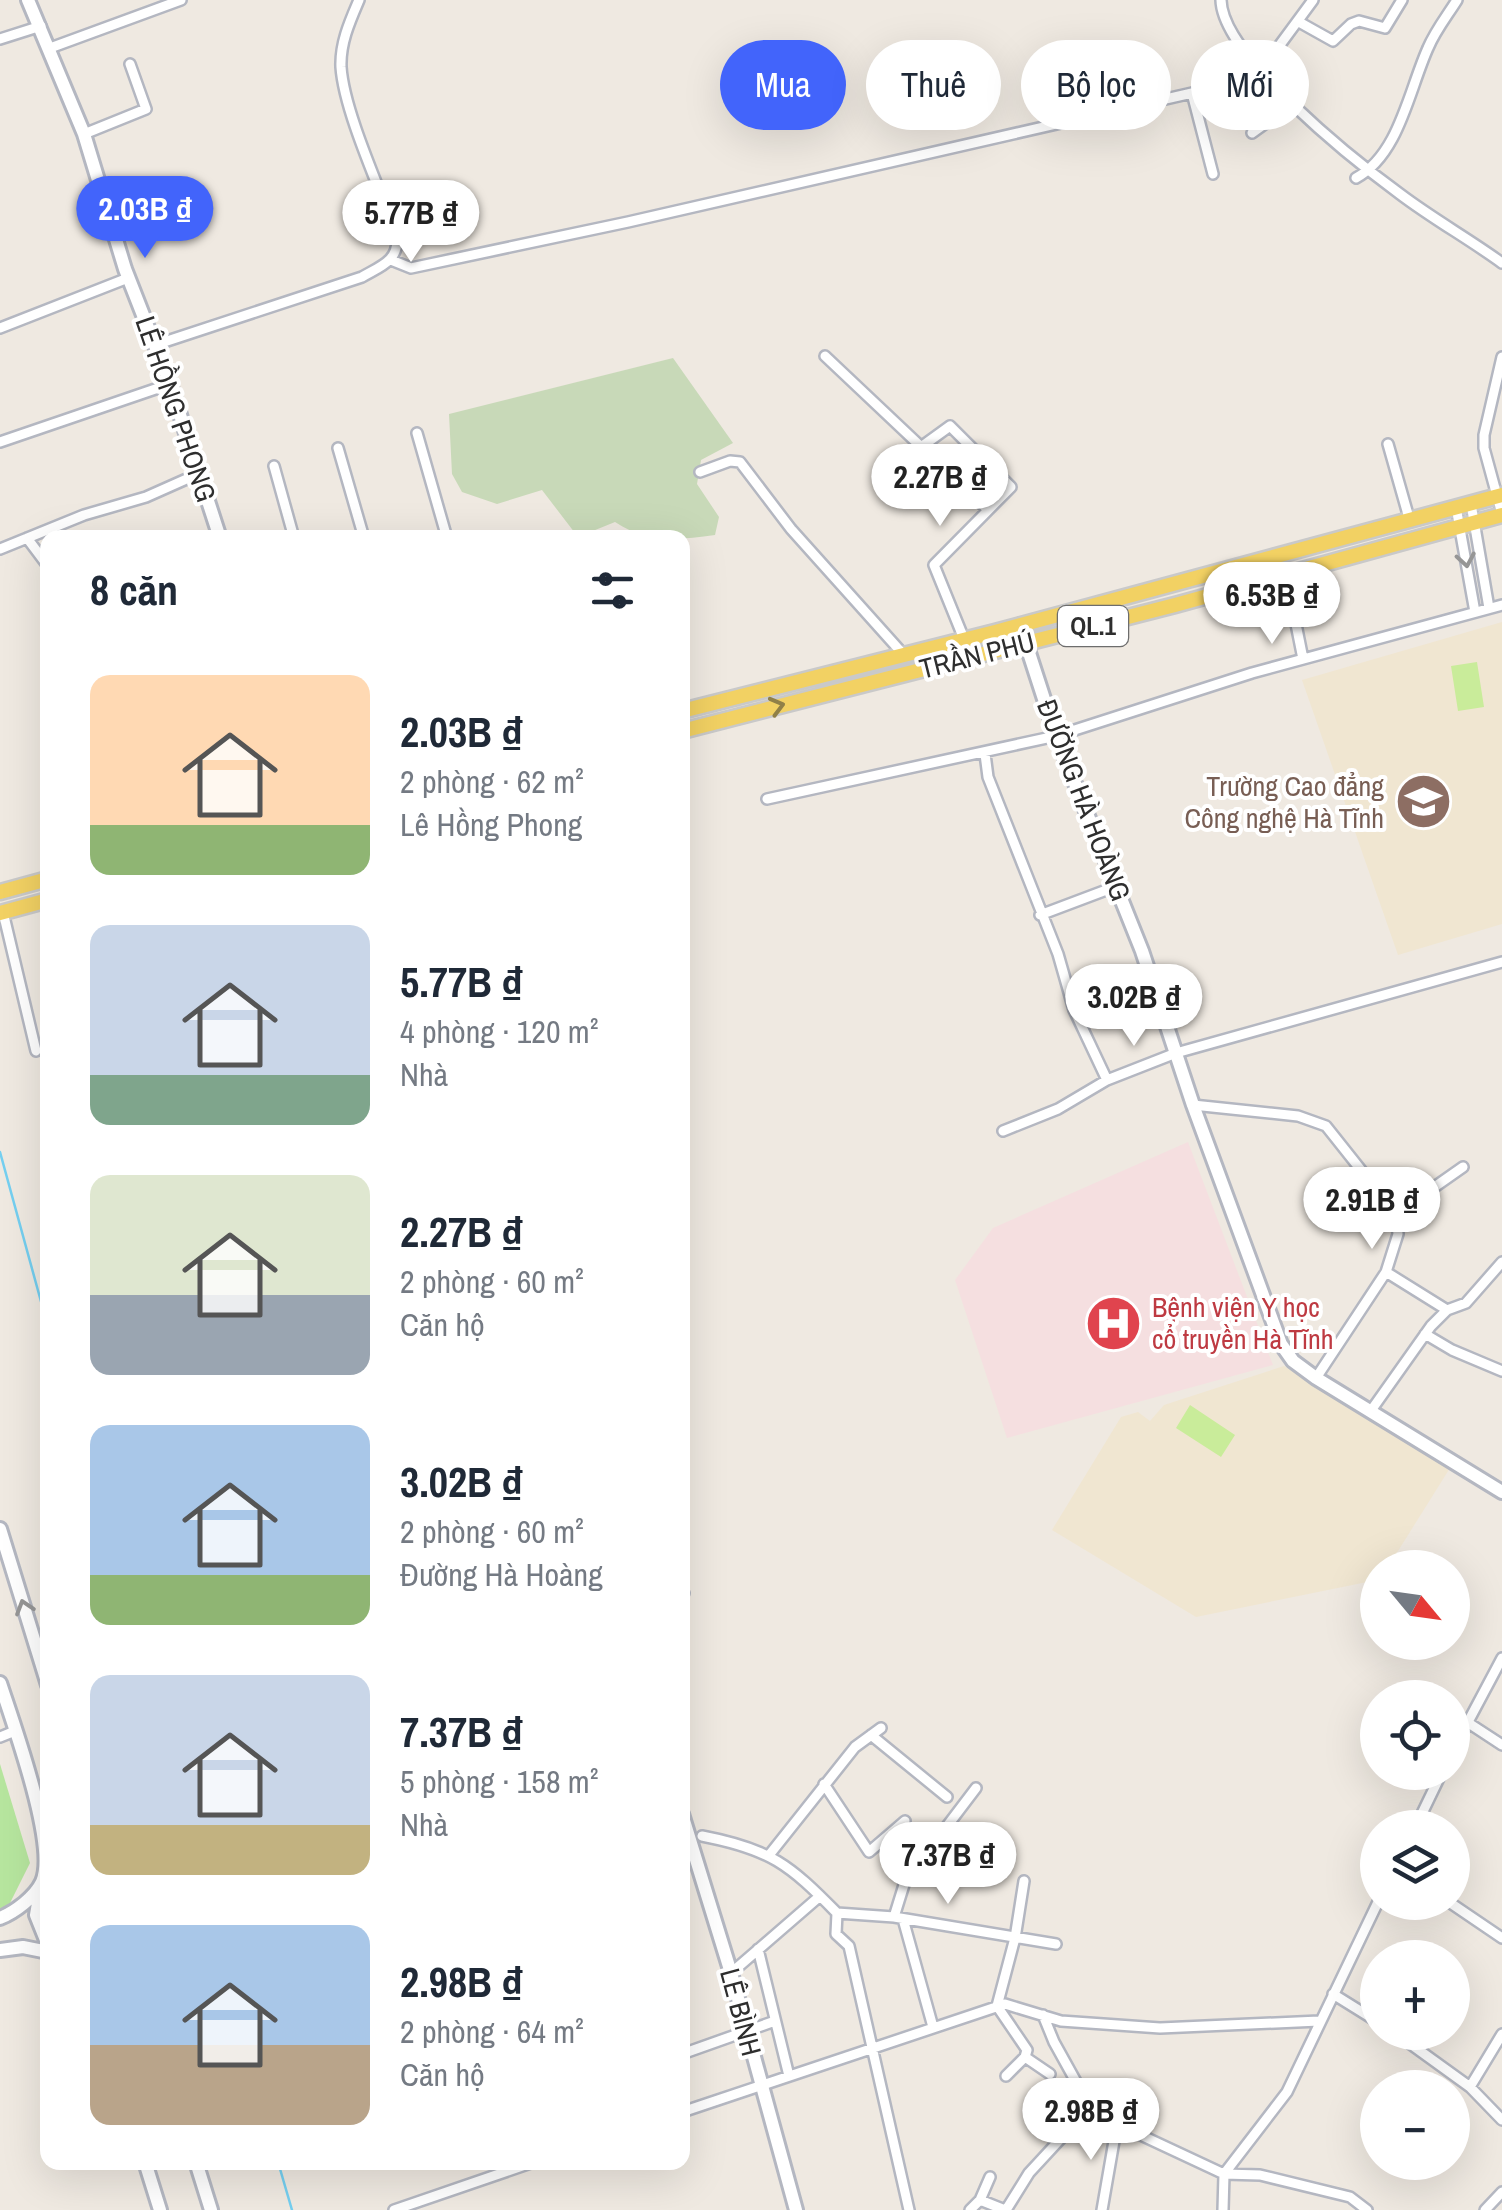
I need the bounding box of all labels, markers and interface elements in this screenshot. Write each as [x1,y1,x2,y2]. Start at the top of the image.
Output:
chip: Mua [720,40,846,130]
chip: Thuê [866,40,1001,130]
chip: Bộ lọc [1021,40,1171,130]
chip: Mới [1191,40,1309,130]
pin: 2.03B ₫ [53,176,237,261]
pin: 5.77B ₫ [319,180,503,265]
text: 2.03B ₫ [98,187,192,230]
text: 5.77B ₫ [364,191,458,234]
street label: LÊ HỒNG PHONG [126,311,226,507]
pin: 2.27B ₫ [848,444,1032,529]
text: 2.27B ₫ [893,455,987,498]
one-way arrow [1454,551,1475,568]
text: 8 căn [90,562,178,618]
pin: 6.53B ₫ [1180,562,1364,647]
icon: filters [585,563,640,618]
text: 6.53B ₫ [1225,573,1319,616]
road number: QL.1 [1058,606,1128,646]
street label: TRẦN PHÚ [915,622,1039,688]
street label: ĐƯỜNG HÀ HOÀNG [1028,694,1140,906]
one-way arrow [768,697,785,718]
text: 2.03B ₫ [400,704,523,760]
icon: home [170,715,290,835]
text: 2 phòng · 62 m² [400,760,584,803]
place label: Trường Cao đẳng Công nghệ Hà Tĩnh [1184,767,1384,837]
school or university icon: Trường Cao đẳng Công nghệ Hà Tĩnh [1393,772,1453,832]
text: Lê Hồng Phong [400,803,582,846]
text: 5.77B ₫ [400,954,523,1010]
pin: 3.02B ₫ [1042,964,1226,1049]
icon: home [170,965,290,1085]
text: 3.02B ₫ [1087,975,1181,1018]
text: 4 phòng · 120 m² [400,1010,598,1053]
text: Nhà [400,1053,448,1096]
pin: 2.91B ₫ [1280,1167,1464,1252]
text: 2.91B ₫ [1325,1178,1419,1221]
text: 2.27B ₫ [400,1204,523,1260]
icon: home [170,1215,290,1335]
text: 2 phòng · 60 m² [400,1260,584,1303]
place label: Bệnh viện Y học cổ truyền Hà Tĩnh [1152,1288,1334,1358]
hospital icon: Bệnh viện Y học cổ truyền Hà Tĩnh [1083,1293,1143,1353]
text: Căn hộ [400,1303,485,1346]
text: 3.02B ₫ [400,1454,523,1510]
icon: home [170,1465,290,1585]
text: 2 phòng · 60 m² [400,1510,584,1553]
north arrow [1360,1550,1470,1660]
map controls [1360,1550,1470,2180]
text: Đường Hà Hoàng [400,1553,603,1596]
one-way arrow [15,1599,36,1616]
button: locate [1360,1680,1470,1790]
text: 7.37B ₫ [400,1704,523,1760]
icon: home [170,1715,290,1835]
text: 5 phòng · 158 m² [400,1760,598,1803]
text: Nhà [400,1803,448,1846]
button: layers [1360,1810,1470,1920]
pin: 7.37B ₫ [856,1822,1040,1907]
text: 7.37B ₫ [901,1833,995,1876]
button: + [1360,1940,1470,2050]
text: 2.98B ₫ [400,1954,523,2010]
street label: LÊ BÌNH [711,1964,771,2060]
icon: home [170,1965,290,2085]
text: 2 phòng · 64 m² [400,2010,584,2053]
text: Căn hộ [400,2053,485,2096]
button: − [1360,2070,1470,2180]
pin: 2.98B ₫ [999,2078,1183,2163]
text: 2.98B ₫ [1044,2089,1138,2132]

